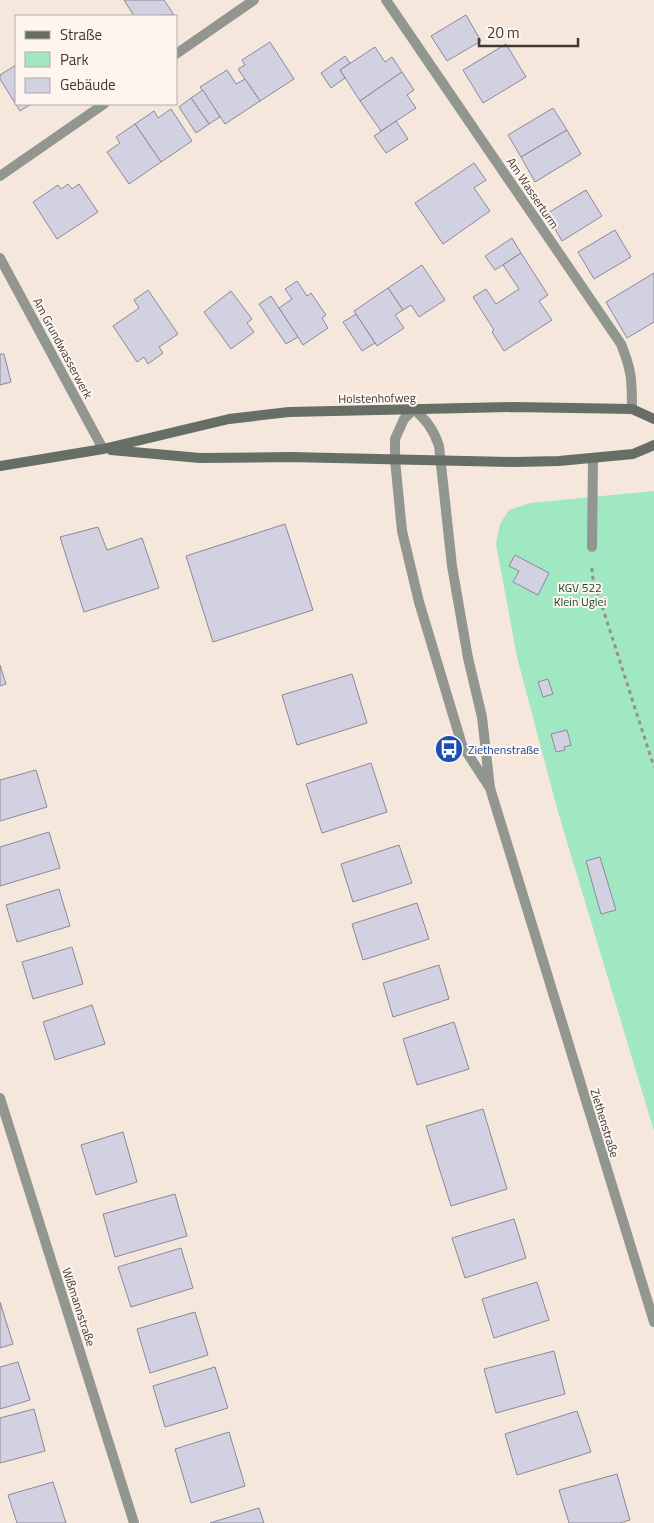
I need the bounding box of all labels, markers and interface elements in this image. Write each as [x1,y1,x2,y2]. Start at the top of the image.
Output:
legend [15,15,178,105]
scale bar [479,15,578,47]
text: 20 m [487,21,520,44]
text: Straße [60,23,102,46]
text: Park [60,48,89,71]
text: Gebäude [60,73,116,96]
street label: Am Wasserturm [502,154,564,232]
street label: Am Grundwasserwerk [28,294,98,402]
street label: Holstenhofweg [338,388,416,408]
park label: KGV 522 Klein Uglei [554,578,606,611]
bus stop icon: Ziethenstraße [434,734,464,764]
place label: Ziethenstraße [468,740,539,759]
street label: Ziethenstraße [586,1086,624,1160]
street label: Wißmannstraße [57,1265,101,1349]

